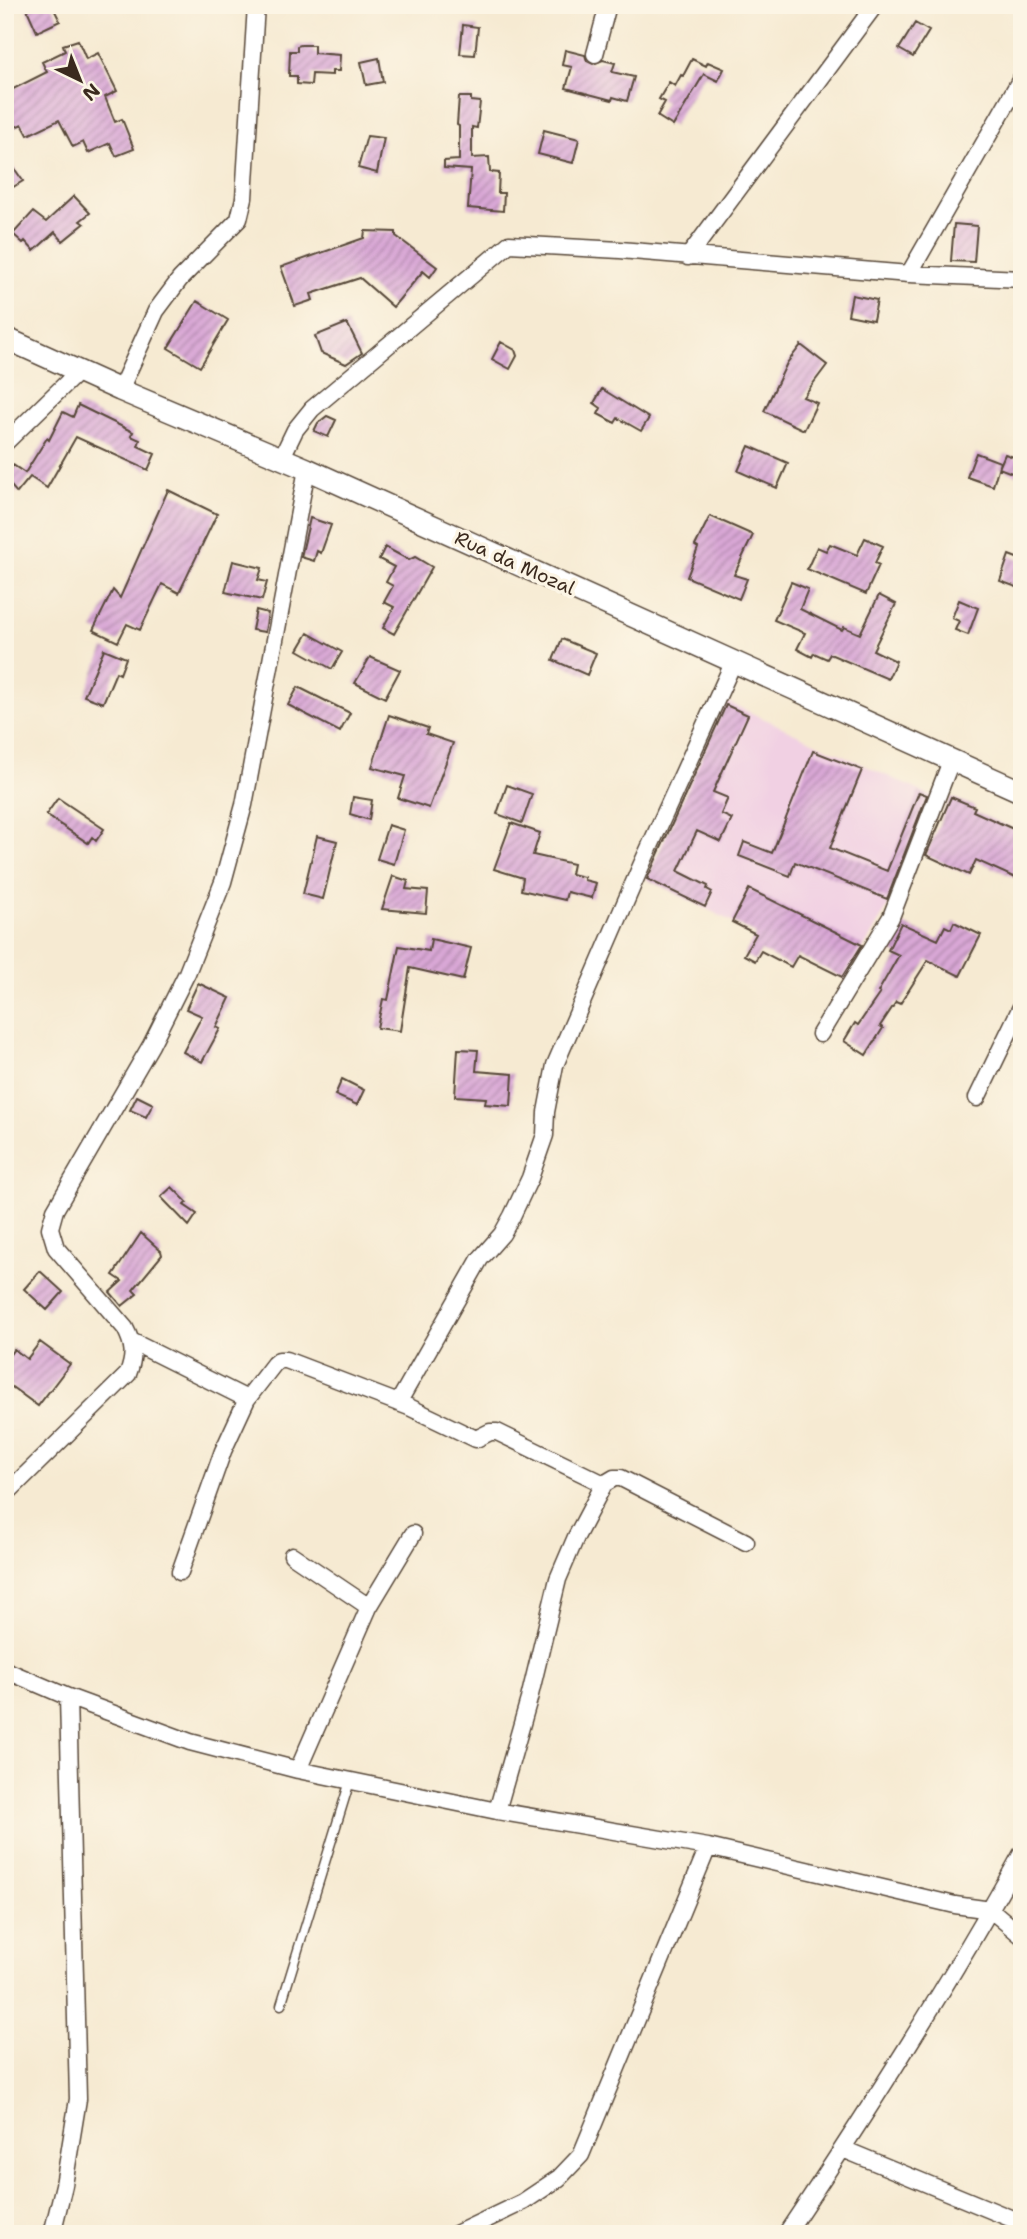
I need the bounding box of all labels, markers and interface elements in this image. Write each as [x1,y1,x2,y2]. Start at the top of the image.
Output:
north arrow [46,46,116,116]
text: N [77,78,105,106]
street label: Rua da Mozal [451,525,580,601]

